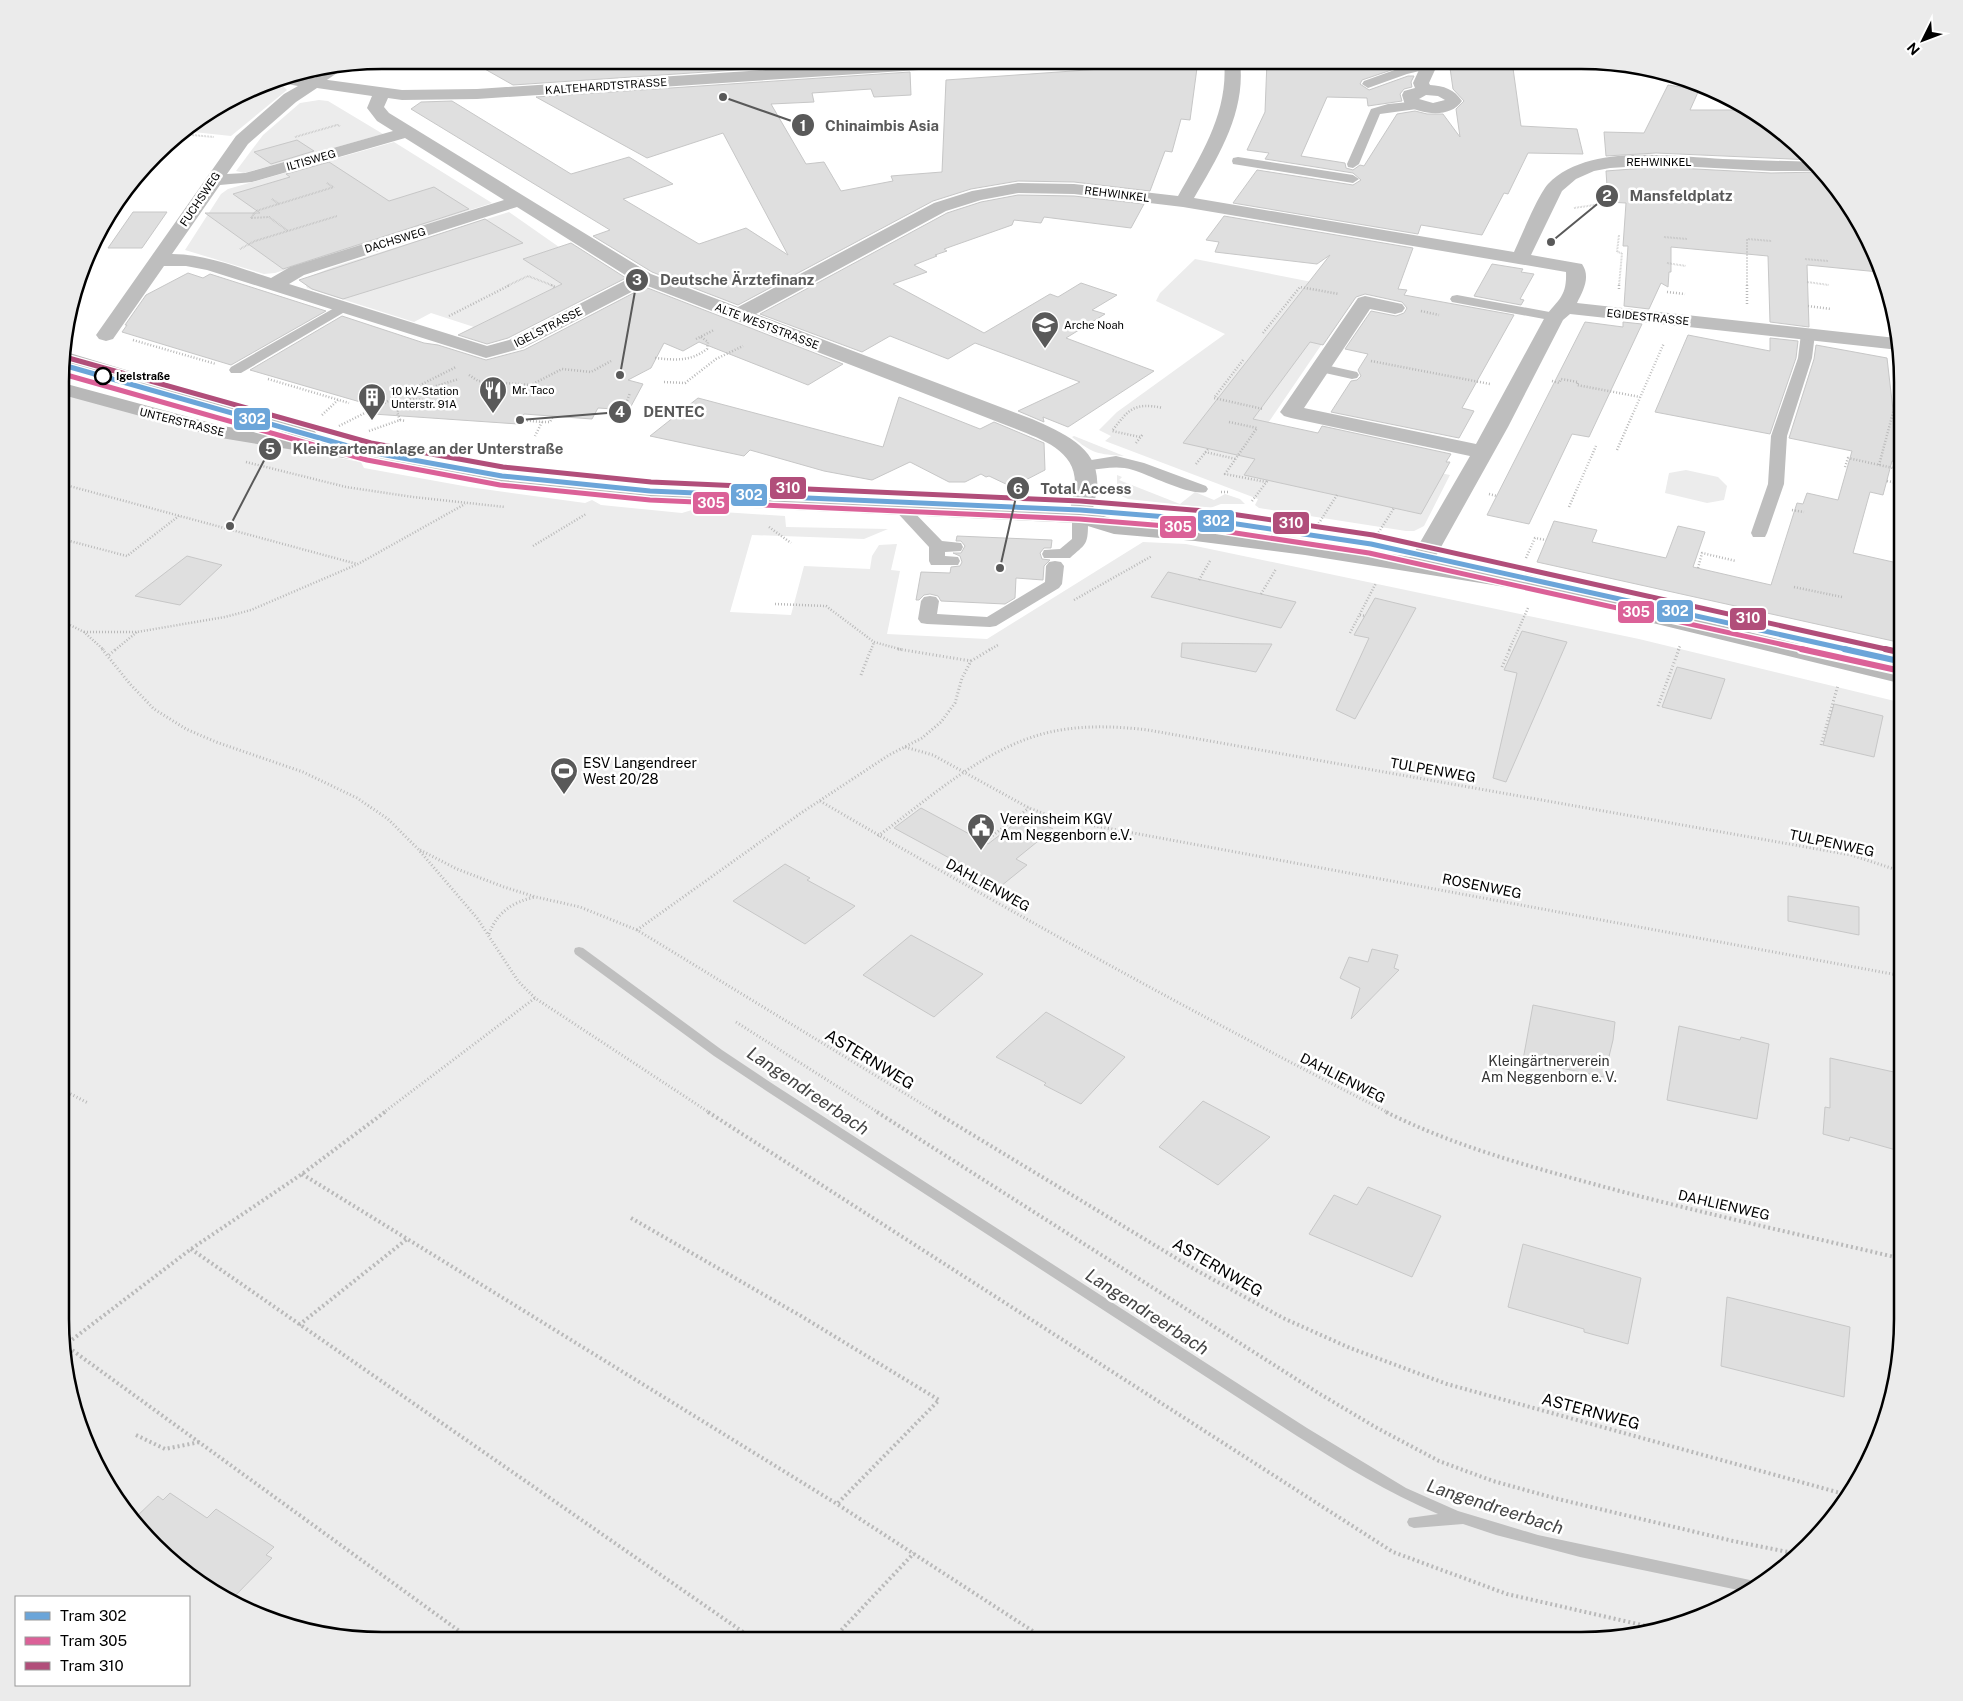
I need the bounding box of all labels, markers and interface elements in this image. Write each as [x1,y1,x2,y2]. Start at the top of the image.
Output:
north arrow [1898,15,1948,65]
text: N [1904,39,1923,58]
street label: KALTEHARDTSTRASSE [545,76,668,96]
callout: Chinaimbis Asia [790,110,949,140]
text: 1 [800,117,806,134]
text: Chinaimbis Asia [825,117,939,134]
street label: ILTISWEG [285,147,337,173]
street label: REHWINKEL [1626,156,1692,168]
street label: FUCHSWEG [177,170,223,228]
callout: Mansfeldplatz [1594,181,1742,211]
street label: REHWINKEL [1084,184,1150,204]
text: 2 [1602,187,1612,204]
text: Mansfeldplatz [1630,187,1733,204]
street label: DACHSWEG [363,225,427,255]
callout: Deutsche Ärztefinanz [625,265,824,295]
text: 3 [632,271,642,288]
text: Deutsche Ärztefinanz [660,271,814,288]
street label: ALTE WESTSTRASSE [713,301,821,351]
street label: IGELSTRASSE [512,305,584,349]
street label: EGIDESTRASSE [1606,307,1690,327]
school or university icon: Arche Noah [1030,310,1060,349]
place label: Arche Noah [1064,319,1124,331]
marker: Igelstraße [94,367,112,385]
place label: Igelstraße [116,370,170,382]
restaurant icon: Mr. Taco [478,375,508,414]
building icon: 10 kV-Station Unterstr. 91A [357,382,387,421]
place label: Mr. Taco [512,384,554,396]
place label: 10 kV-Station Unterstr. 91A [391,385,459,410]
callout: DENTEC [608,397,714,427]
text: 4 [615,403,625,420]
text: DENTEC [643,403,705,420]
street label: UNTERSTRASSE [138,406,226,438]
line badge: 302 [233,407,271,431]
text: 302 [238,411,266,427]
callout: Kleingartenanlage an der Unterstraße [257,434,573,464]
text: 5 [265,440,275,457]
text: Kleingartenanlage an der Unterstraße [292,440,564,457]
callout: Total Access [1005,473,1141,503]
line badge: 310 [769,476,807,500]
text: 310 [776,480,800,496]
text: 6 [1013,480,1023,497]
text: Total Access [1041,480,1132,497]
line badge: 302 [730,483,768,507]
text: 302 [735,487,763,503]
line badge: 305 [692,491,730,515]
text: 305 [697,495,725,511]
line badge: 302 [1197,509,1235,533]
line badge: 310 [1272,511,1310,535]
text: 302 [1202,513,1230,529]
line badge: 305 [1159,515,1197,539]
text: 310 [1279,515,1303,531]
text: 305 [1164,519,1192,535]
line badge: 302 [1656,599,1694,623]
line badge: 305 [1617,600,1655,624]
text: 302 [1661,603,1689,619]
text: 305 [1622,604,1650,620]
line badge: 310 [1729,607,1767,631]
text: 310 [1736,610,1760,626]
place label: ESV Langendreer West 20/28 [583,755,697,787]
street label: TULPENWEG [1389,755,1477,785]
sports icon: ESV Langendreer West 20/28 [549,756,579,795]
place label: Vereinsheim KGV Am Neggenborn e.V. [1000,811,1132,843]
public building icon: Vereinsheim KGV Am Neggenborn e.V. [966,812,996,851]
street label: TULPENWEG [1788,826,1876,860]
street label: DAHLIENWEG [943,855,1033,915]
street label: ROSENWEG [1441,870,1523,902]
street label: ASTERNWEG [822,1025,918,1094]
water label: Langendreerbach [743,1042,873,1139]
street label: DAHLIENWEG [1298,1050,1388,1106]
park label: Kleingärtnerverein Am Neggenborn e. V. [1481,1053,1617,1085]
street label: DAHLIENWEG [1677,1187,1771,1223]
street label: ASTERNWEG [1169,1234,1266,1301]
water label: Langendreerbach [1082,1264,1213,1359]
street label: ASTERNWEG [1540,1389,1642,1434]
water label: Langendreerbach [1424,1475,1566,1539]
legend [15,1596,190,1686]
text: Tram 302 [60,1607,126,1624]
text: Tram 305 [60,1632,127,1649]
text: Tram 310 [60,1657,124,1674]

